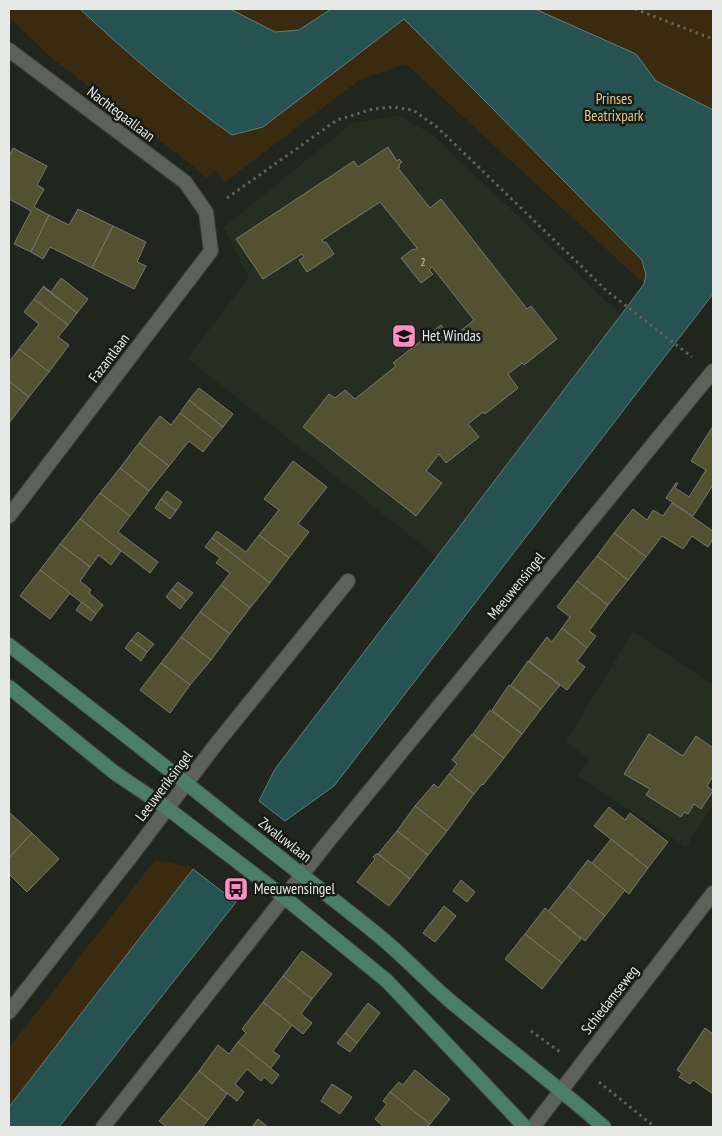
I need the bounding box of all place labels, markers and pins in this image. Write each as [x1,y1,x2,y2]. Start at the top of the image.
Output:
school or university icon: Het Windas [391,323,417,349]
place label: Het Windas [422,326,481,345]
bus stop icon: Meeuwensingel [223,876,249,902]
place label: Meeuwensingel [254,879,335,898]

